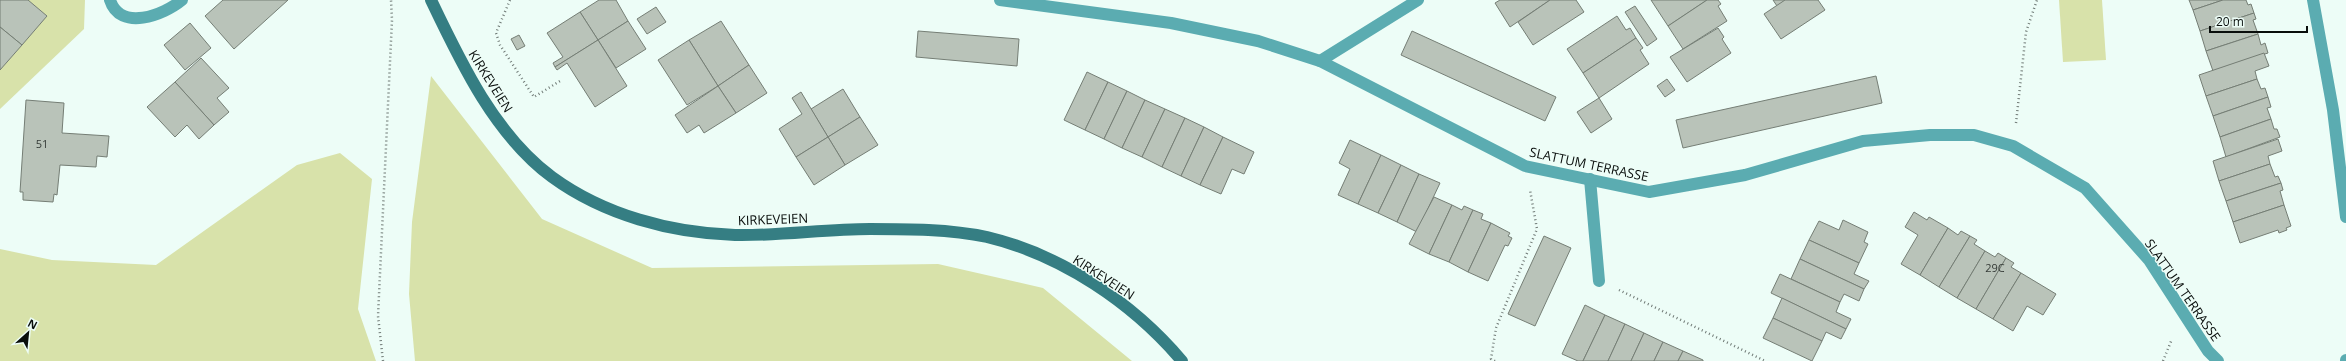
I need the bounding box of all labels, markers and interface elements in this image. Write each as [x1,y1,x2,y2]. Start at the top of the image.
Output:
scale bar [2210,8,2307,34]
text: 20 m [2216,13,2244,30]
street label: KIRKEVEIEN [465,46,517,116]
house number: 51 [36,136,48,151]
street label: SLATTUM TERRASSE [1528,143,1650,185]
street label: KIRKEVEIEN [737,209,809,229]
street label: SLATTUM TERRASSE [2141,235,2225,345]
street label: KIRKEVEIEN [1070,250,1138,304]
house number: 29C [1985,260,2005,275]
north arrow [8,313,48,353]
text: N [25,315,40,332]

